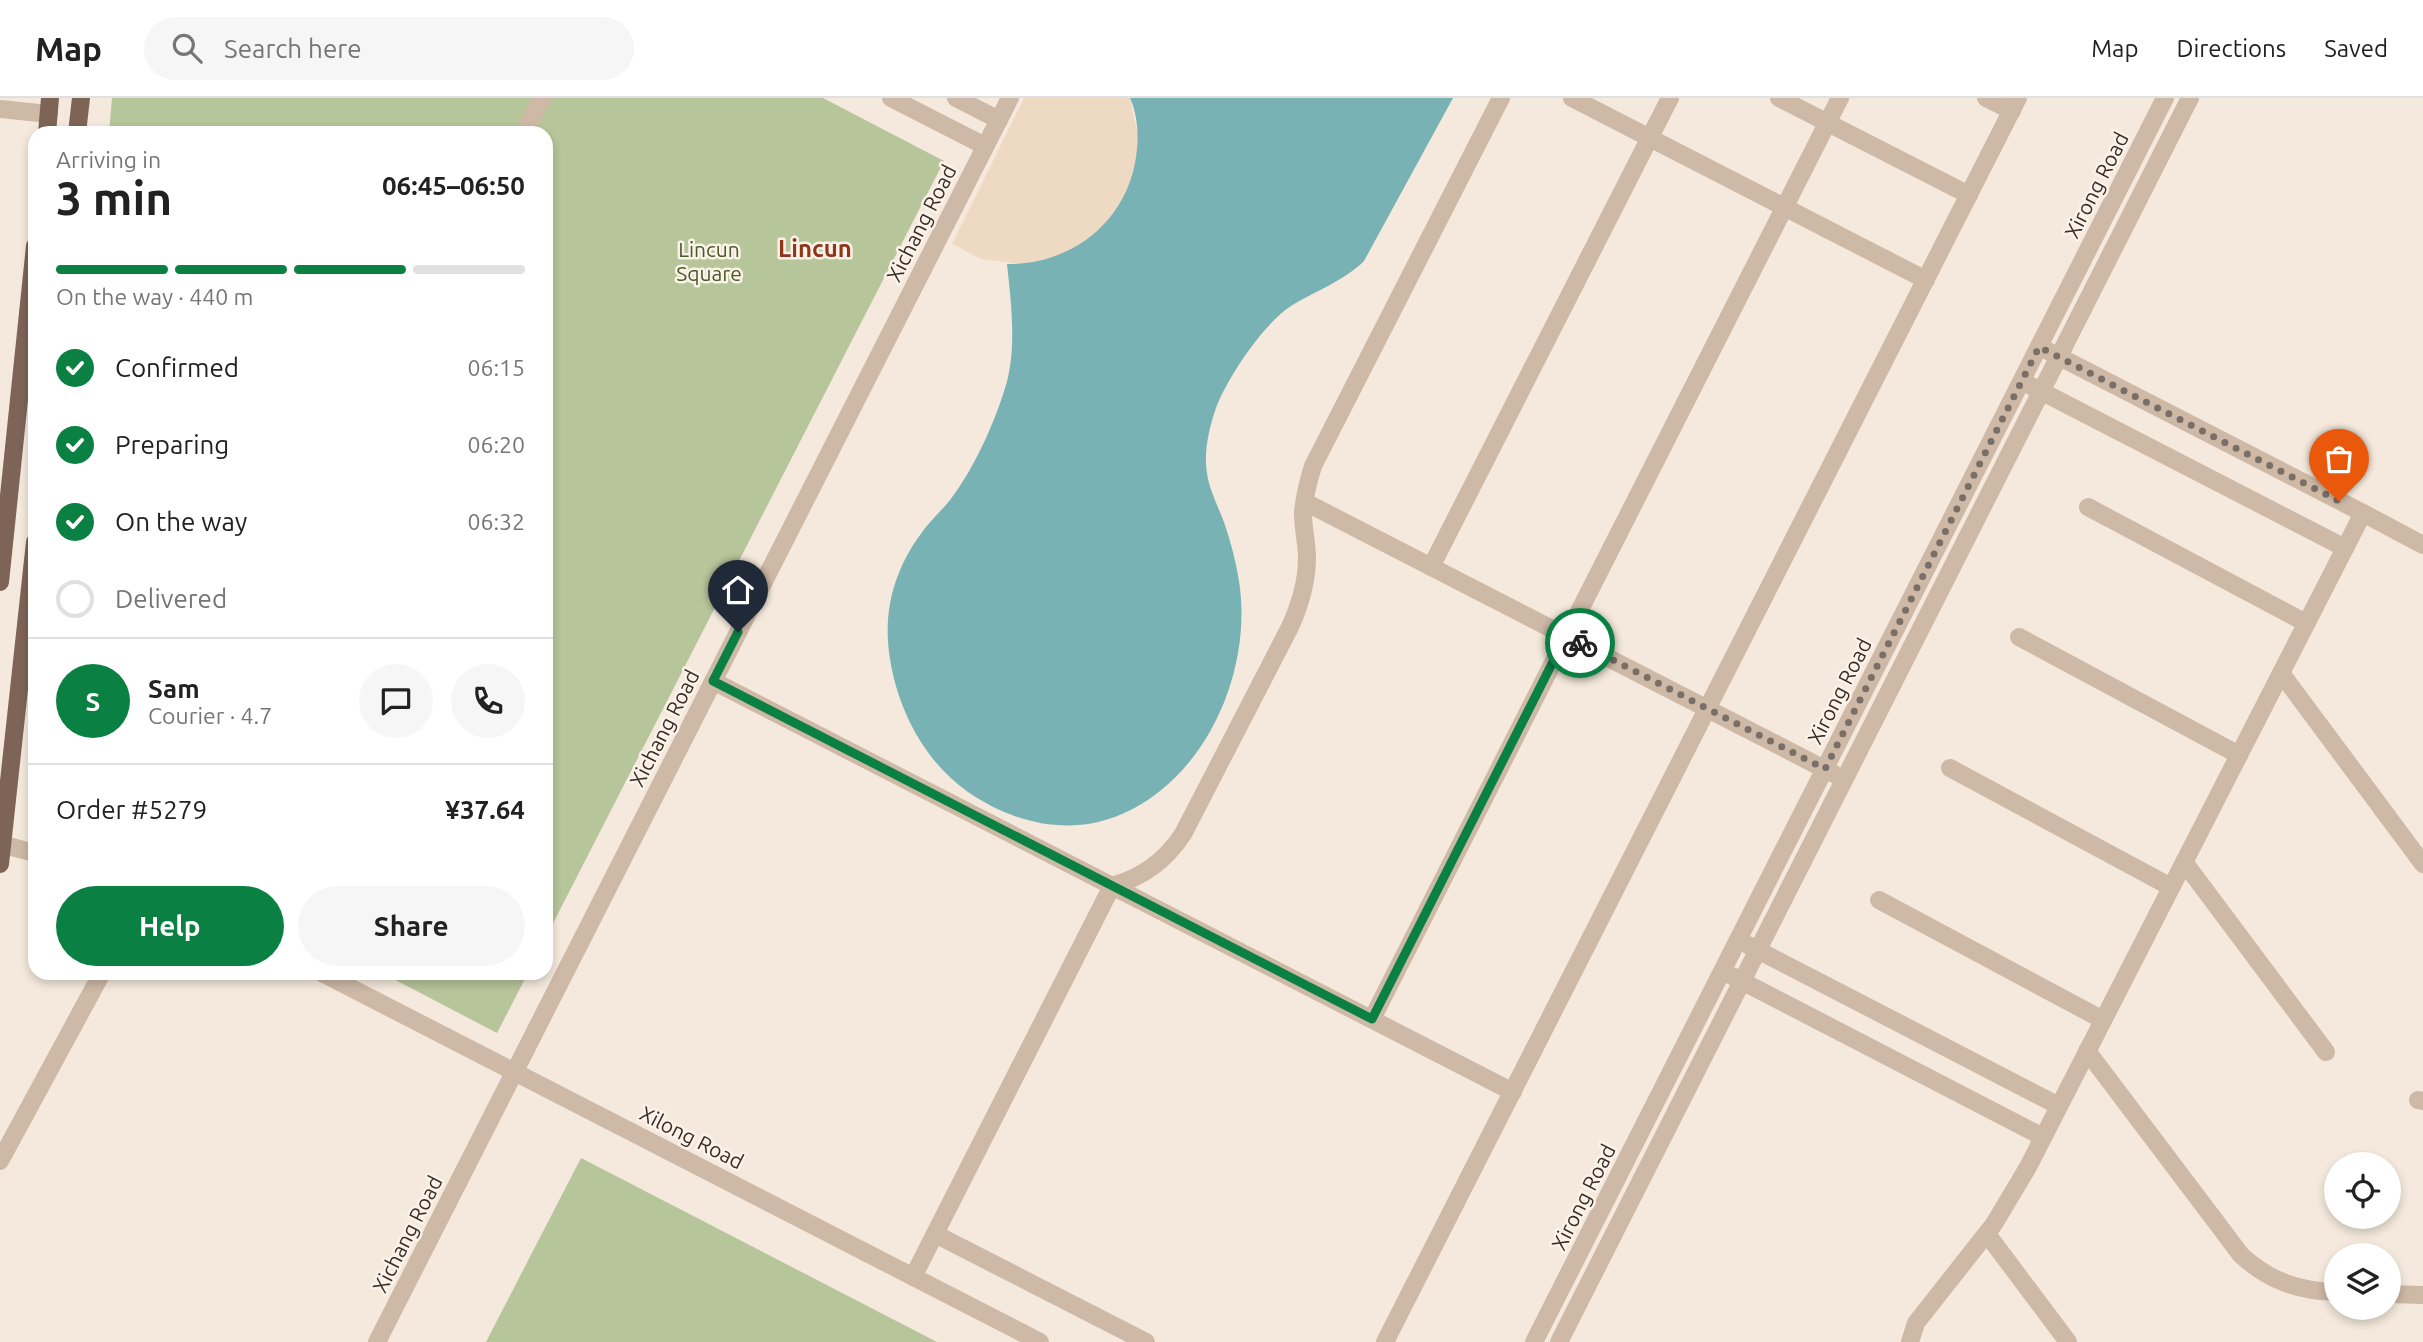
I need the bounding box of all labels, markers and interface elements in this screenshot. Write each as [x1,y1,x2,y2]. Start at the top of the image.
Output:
search box [144,17,634,80]
icon: search [168,29,206,67]
text: Map [35,30,102,67]
text: Search here [224,34,362,63]
text: Map [2091,35,2138,62]
text: Directions [2176,35,2286,62]
text: Saved [2324,35,2388,62]
street label: Xirong Road [2059,128,2133,242]
text: Arriving in [56,147,161,172]
street label: Xichang Road [881,161,961,285]
text: 06:45–06:50 [382,171,525,200]
text: 3 min [56,172,172,224]
district label: Lincun [778,235,852,262]
park label: Lincun Square [676,237,742,285]
text: On the way · 440 m [56,284,253,309]
icon: check [56,349,94,387]
text: Confirmed [115,353,239,382]
text: 06:15 [467,355,525,380]
icon: check [56,426,94,464]
pin [2309,429,2369,501]
text: Preparing [115,430,229,459]
text: 06:20 [467,432,525,457]
icon: bag [2320,440,2358,478]
icon: check [56,503,94,541]
text: On the way [115,507,247,536]
text: 06:32 [467,509,525,534]
pin [708,560,768,632]
icon: home [719,571,757,609]
text: Delivered [115,584,227,613]
courier [1545,608,1615,678]
icon: bike [1561,624,1599,662]
street label: Xirong Road [1802,634,1876,748]
button: chat [359,664,433,738]
button: phone [451,664,525,738]
street label: Xichang Road [624,666,704,790]
text: Sam [148,674,200,703]
text: S [86,687,100,716]
text: Courier · 4.7 [148,703,272,728]
text: Order #5279 [56,795,207,824]
text: ¥37.64 [445,795,525,824]
button: Help [56,886,284,966]
button: Share [298,886,525,966]
street label: Xilong Road [636,1101,748,1173]
street label: Xirong Road [1546,1140,1620,1254]
map controls [2324,1152,2401,1320]
button: locate [2324,1152,2401,1229]
street label: Xichang Road [367,1172,447,1296]
button: layers [2324,1243,2401,1320]

